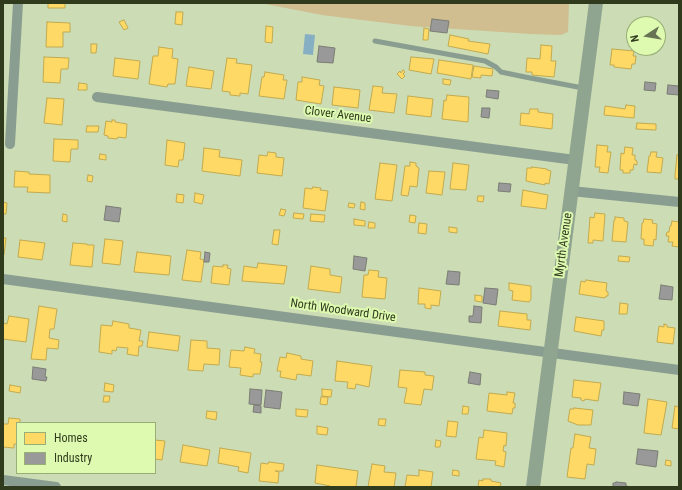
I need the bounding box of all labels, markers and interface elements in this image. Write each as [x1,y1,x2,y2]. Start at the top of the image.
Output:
north arrow [626,16,666,56]
text: N [628,34,642,43]
street label: Clover Avenue [304,104,372,126]
street label: Myrth Avenue [552,212,576,278]
street label: North Woodward Drive [289,296,397,326]
legend [16,422,156,474]
text: Homes [54,431,88,445]
text: Industry [54,451,92,465]

